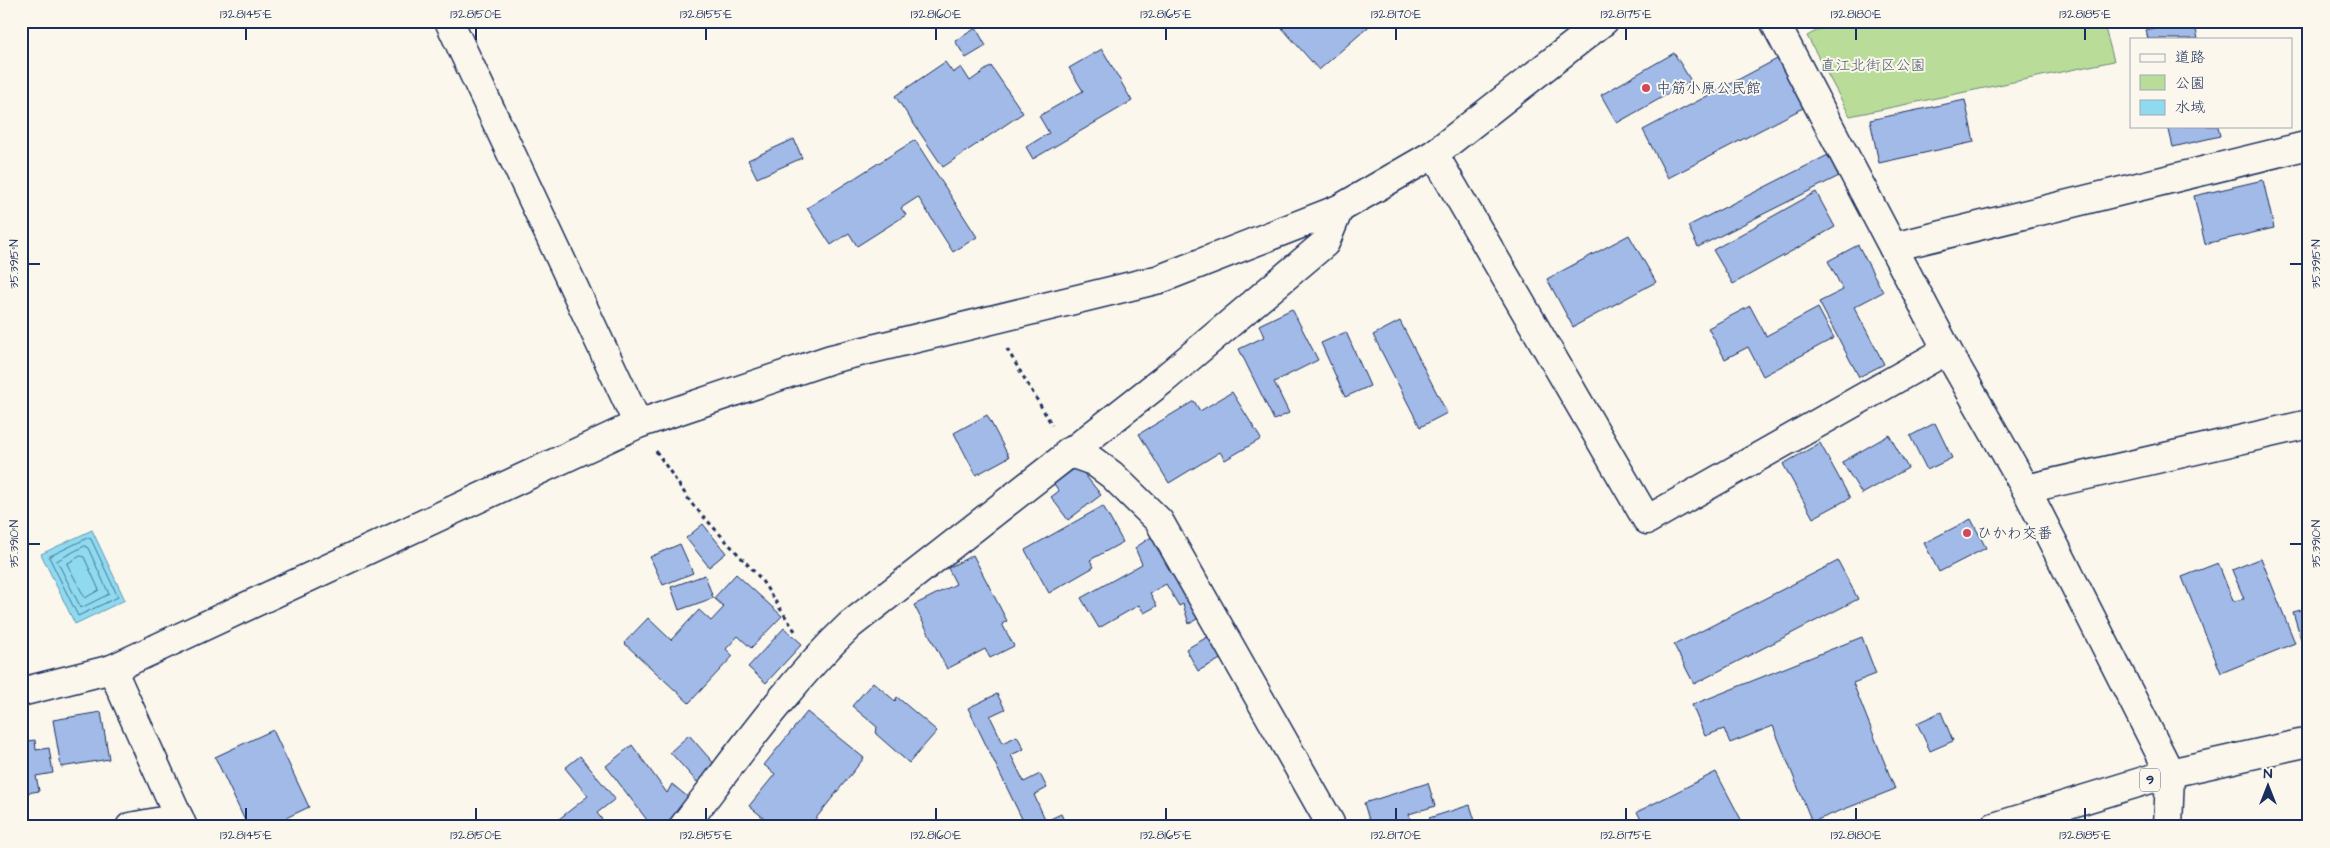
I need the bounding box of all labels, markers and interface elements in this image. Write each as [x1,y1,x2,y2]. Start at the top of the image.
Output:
text: 132.8145°E [220,6,272,23]
text: 132.8150°E [450,6,502,23]
text: 132.8155°E [680,6,732,23]
text: 132.8160°E [911,6,961,23]
text: 132.8165°E [1140,6,1192,23]
text: 132.8170°E [1371,6,1421,23]
text: 132.8175°E [1600,6,1652,23]
text: 132.8180°E [1831,6,1881,23]
text: 132.8185°E [2059,6,2111,23]
legend [2130,38,2292,128]
text: 道路 [2175,47,2205,68]
park label: 直江北街区公園 [1820,55,1926,76]
text: 公園 [2175,73,2205,94]
place label: 中筋小原公民館 [1656,78,1761,99]
marker: 中筋小原公民館 [1640,82,1652,94]
text: 水域 [2175,97,2205,118]
text: 35.3915°N [6,239,23,289]
text: 35.3915°N [2308,239,2325,289]
text: 35.3910°N [6,519,23,568]
text: 35.3910°N [2308,519,2325,568]
place label: ひかわ交番 [1977,523,2052,544]
marker: ひかわ交番 [1961,527,1973,539]
north arrow [2242,760,2292,810]
text: N [2264,764,2273,784]
road number: 9 [2140,768,2160,792]
text: 132.8145°E [220,827,272,844]
text: 132.8150°E [450,827,502,844]
text: 132.8155°E [680,827,732,844]
text: 132.8160°E [911,827,961,844]
text: 132.8165°E [1140,827,1192,844]
text: 132.8170°E [1371,827,1421,844]
text: 132.8175°E [1600,827,1652,844]
text: 132.8180°E [1831,827,1881,844]
text: 132.8185°E [2059,827,2111,844]

